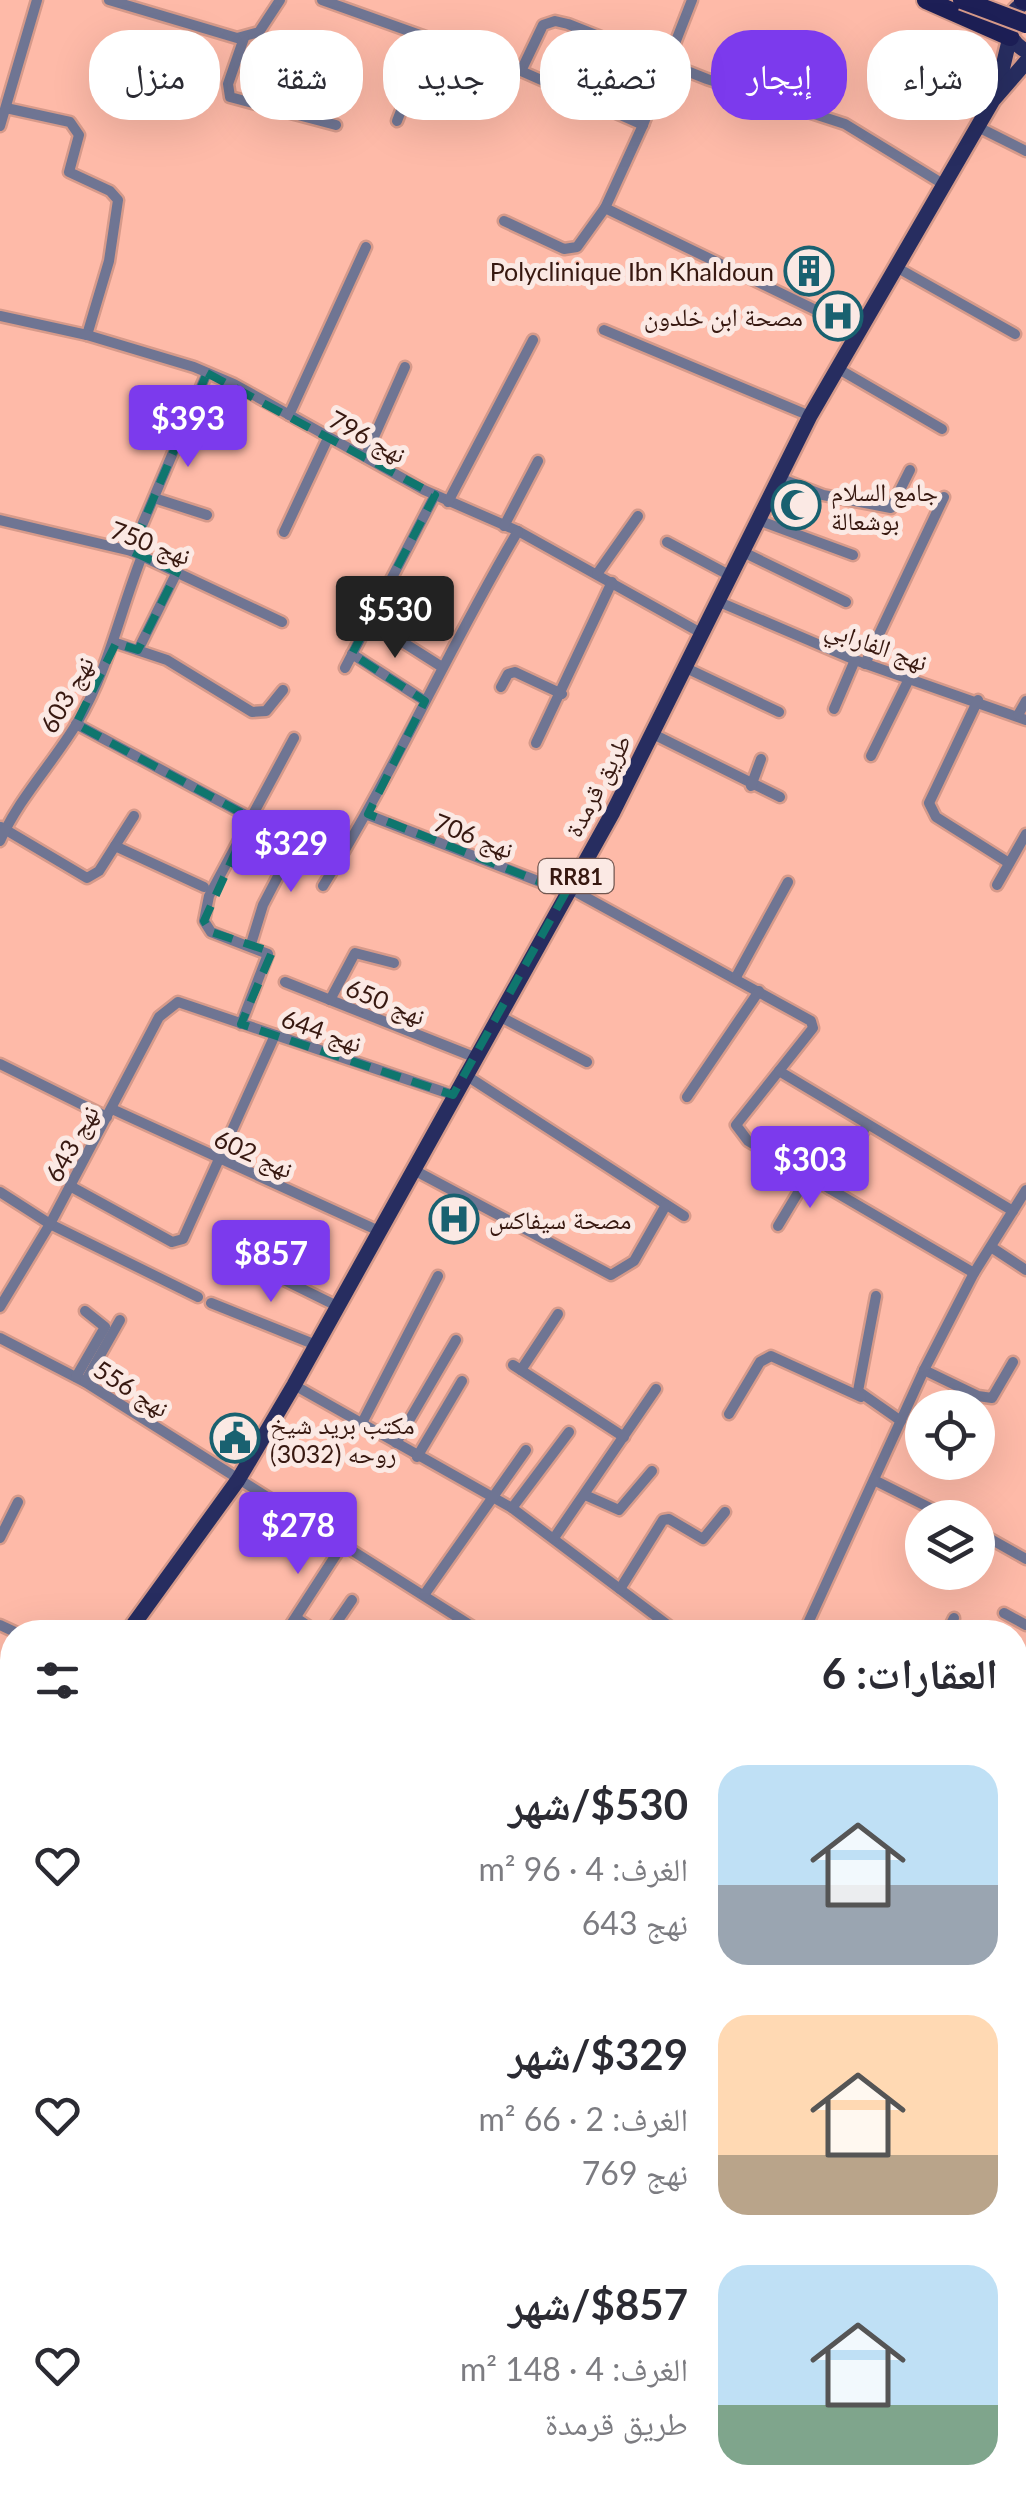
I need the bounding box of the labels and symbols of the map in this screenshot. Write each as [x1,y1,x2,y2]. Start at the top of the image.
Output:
building icon: Polyclinique Ibn Khaldoun [783,245,835,297]
place label: Polyclinique Ibn Khaldoun [490,256,774,286]
hospital icon: مصحة ابن خلدون [812,290,864,342]
place label: مصحة ابن خلدون [644,301,803,333]
pin: $393 [129,385,247,470]
street label: نهج 796 [323,403,412,470]
place label: جامع السلام بوشعالة [831,476,938,536]
mosque icon: جامع السلام بوشعالة [770,479,822,531]
street label: نهج 750 [106,514,195,572]
pin: $530 [336,576,454,661]
street label: نهج الفارابي [820,612,932,682]
street label: نهج 603 [33,650,101,739]
street label: طريق قرمدة [558,729,638,842]
street label: نهج 706 [429,806,518,866]
pin: $329 [232,810,350,895]
road number: RR81 [538,859,614,893]
street label: نهج 650 [341,972,430,1032]
street label: نهج 644 [277,1002,366,1060]
street label: نهج 643 [38,1099,106,1188]
street label: نهج 602 [209,1122,298,1185]
pin: $303 [751,1126,869,1211]
hospital icon: مصحة سيفاكس [428,1193,480,1245]
place label: مصحة سيفاكس [489,1204,631,1236]
pin: $857 [212,1220,330,1305]
street label: نهج 556 [88,1353,175,1424]
place label: مكتب بريد شيخ روحه (3032) [270,1409,415,1468]
public building icon: مكتب بريد شيخ روحه (3032) [209,1412,261,1464]
pin: $278 [239,1492,357,1577]

